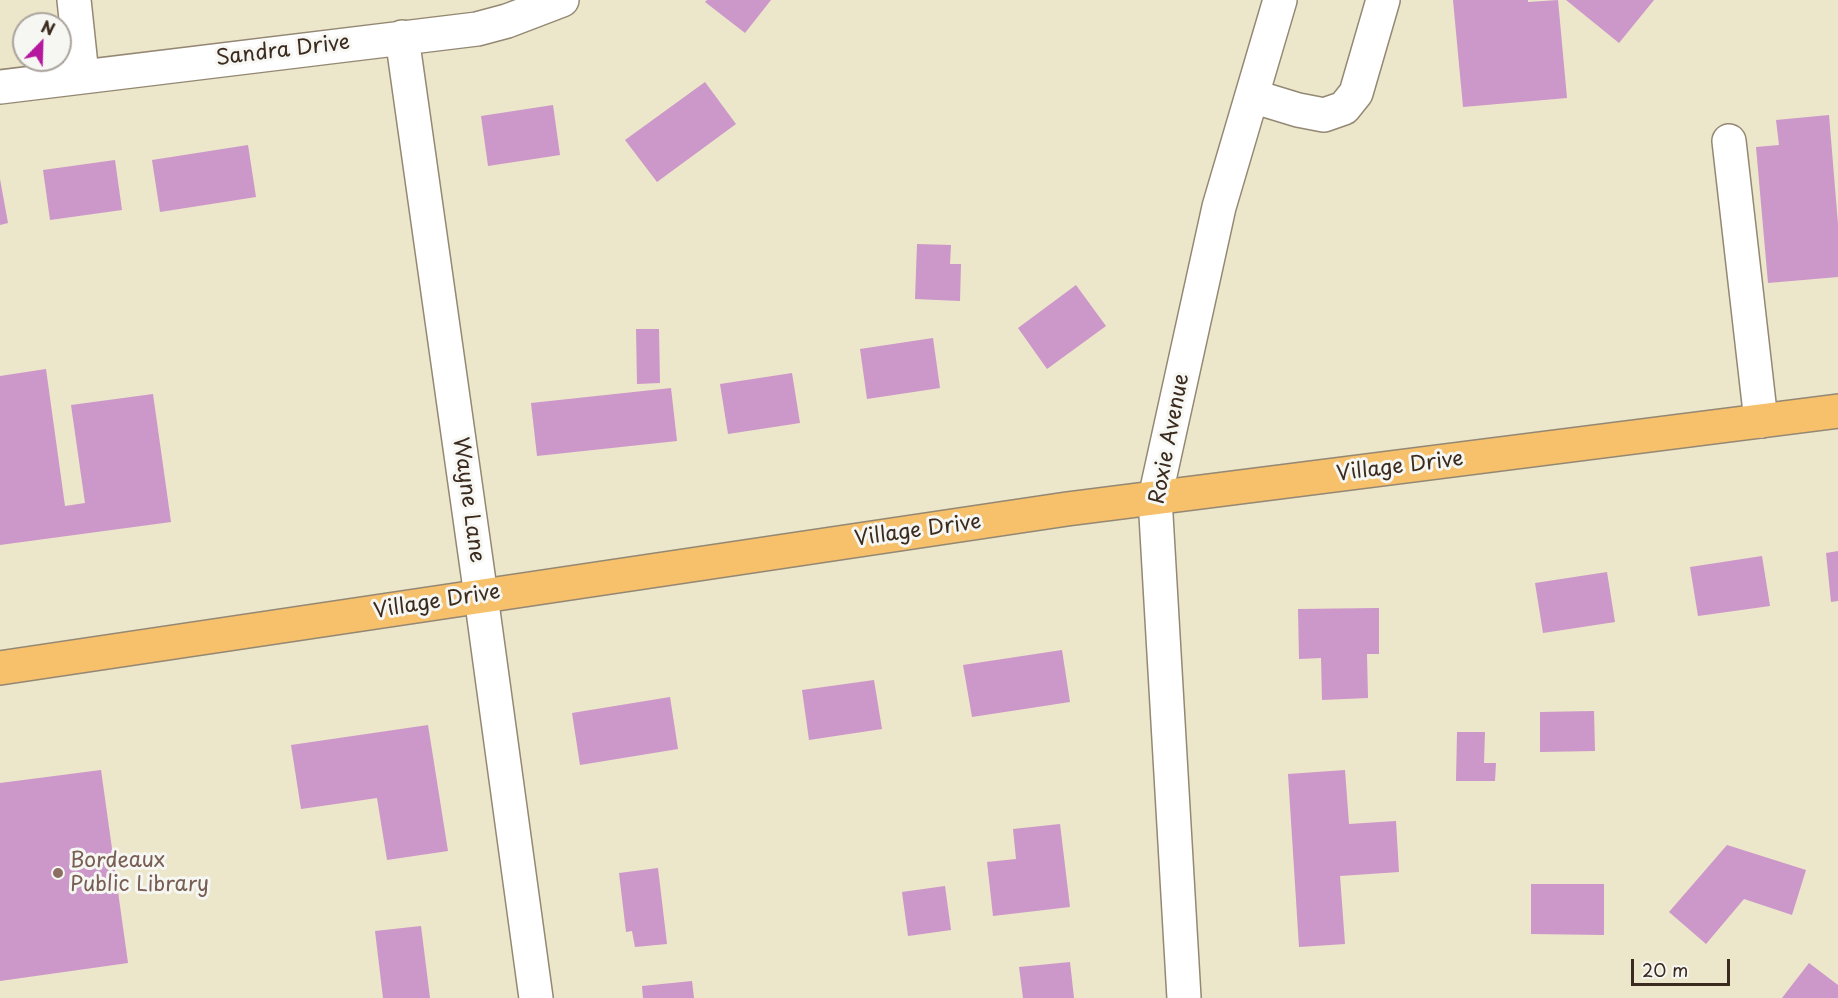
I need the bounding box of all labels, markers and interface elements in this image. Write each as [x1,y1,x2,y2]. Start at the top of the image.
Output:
north arrow [12,12,72,72]
text: N [38,14,59,41]
street label: Sandra Drive [214,30,352,72]
street label: Roxie Avenue [1145,372,1195,506]
street label: Wayne Lane [447,436,489,564]
street label: Village Drive [1335,447,1465,487]
street label: Village Drive [853,510,983,552]
street label: Village Drive [372,580,502,624]
place label: Bordeaux Public Library [70,848,209,898]
marker: Bordeaux Public Library [51,866,65,880]
scale bar [1634,947,1733,985]
text: 20 m [1642,956,1688,983]

